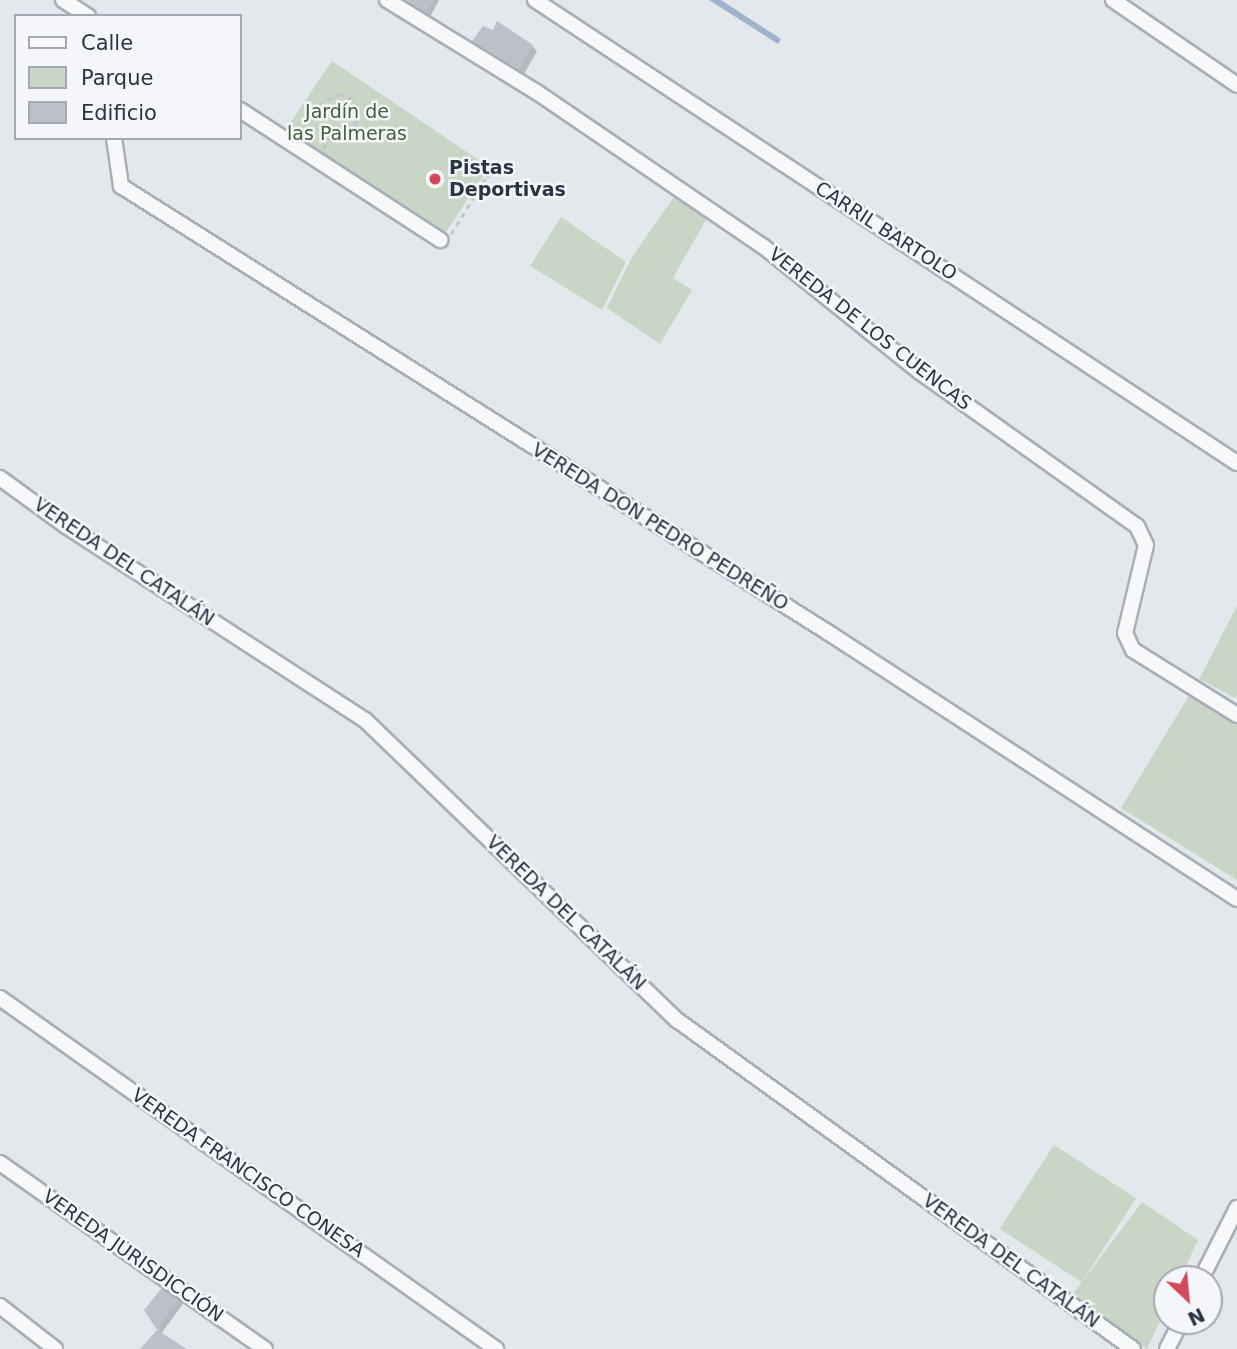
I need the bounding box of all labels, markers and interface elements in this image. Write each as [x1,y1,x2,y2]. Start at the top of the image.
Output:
legend [14,14,242,140]
text: Calle [81,31,133,55]
text: Parque [81,66,153,90]
text: Edificio [81,101,157,125]
park label: Jardín de las Palmeras [287,101,407,145]
place label: Pistas Deportivas [449,157,566,201]
marker: Pistas Deportivas [427,171,443,187]
street label: CARRIL BARTOLO [811,177,961,285]
street label: VEREDA DE LOS CUENCAS [764,243,976,415]
street label: VEREDA DON PEDRO PEDREÑO [528,438,792,616]
street label: VEREDA DEL CATALÁN [29,493,219,631]
street label: VEREDA DEL CATALÁN [481,831,651,995]
street label: VEREDA FRANCISCO CONESA [127,1084,369,1262]
street label: VEREDA JURISDICCIÓN [38,1185,228,1327]
street label: VEREDA DEL CATALÁN [918,1189,1104,1333]
north arrow [1153,1265,1223,1335]
text: N [1184,1304,1208,1330]

